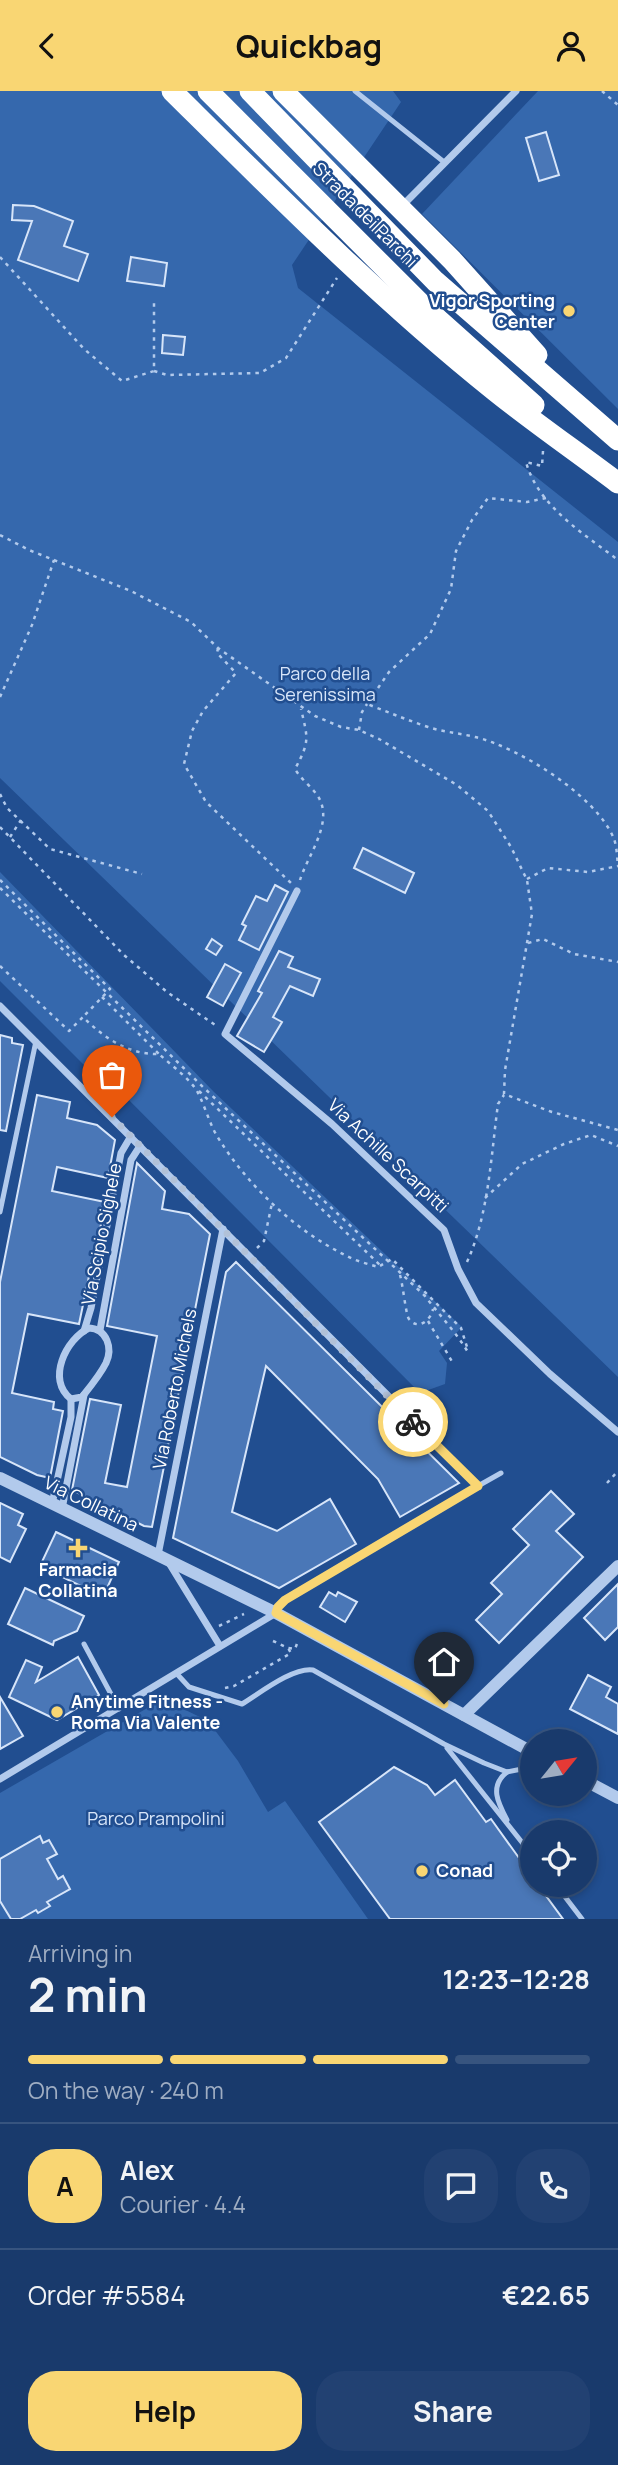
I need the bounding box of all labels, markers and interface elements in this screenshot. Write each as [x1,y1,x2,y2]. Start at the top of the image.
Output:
text: Quickbag [236,24,382,68]
icon: back [28,27,66,65]
icon: person [552,27,590,65]
street label: Strada dei Parchi [308,157,423,272]
place label: Vigor Sporting Center [429,288,555,333]
marker: Vigor Sporting Center [561,303,577,319]
park label: Parco della Serenissima [274,661,376,706]
pin [82,1045,142,1117]
icon: bag [93,1056,131,1094]
street label: Via Achille Scarpitti [323,1093,454,1218]
street label: Via Scipio Sighele [75,1161,127,1307]
street label: Via Roberto Michels [147,1306,201,1471]
courier [378,1387,448,1457]
icon: bike [394,1403,432,1441]
street label: Via Collatina [40,1470,143,1536]
marker: Farmacia Collatina [70,1540,86,1556]
place label: Farmacia Collatina [38,1557,118,1602]
pin [414,1632,474,1704]
icon: home [425,1643,463,1681]
place label: Anytime Fitness - Roma Via Valente [71,1689,223,1734]
marker: Anytime Fitness - Roma Via Valente [49,1704,65,1720]
north arrow [520,1729,597,1806]
map controls [520,1729,597,1897]
park label: Parco Prampolini [87,1806,225,1830]
button: locate [520,1820,597,1897]
place label: Conad [436,1858,493,1882]
marker: Conad [414,1863,430,1879]
text: Arriving in [28,1937,133,1969]
text: 12:23–12:28 [443,1961,590,1997]
text: 2 min [28,1963,148,2026]
text: On the way · 240 m [28,2074,224,2106]
button: chat [424,2149,498,2223]
button: phone [516,2149,590,2223]
text: Alex [120,2152,174,2188]
text: A [56,2168,74,2204]
text: Courier · 4.4 [120,2188,246,2220]
text: Order #5584 [28,2277,185,2313]
text: €22.65 [502,2277,590,2313]
button: Help [28,2371,302,2451]
button: Share [316,2371,590,2451]

